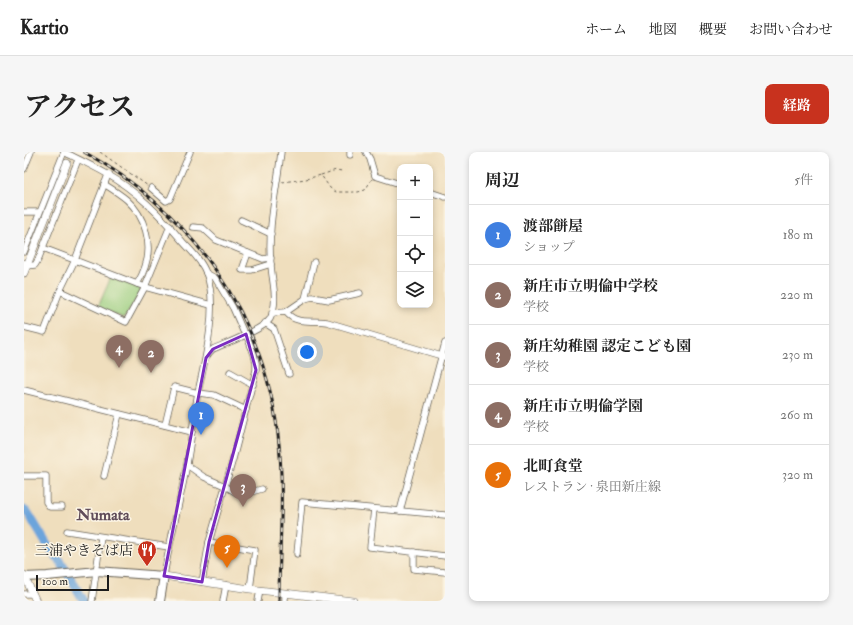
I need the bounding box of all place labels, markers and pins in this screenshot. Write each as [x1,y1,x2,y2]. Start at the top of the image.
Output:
pin: 4 [106,335,132,368]
pin: 2 [138,340,164,373]
pin: 1 [188,402,214,435]
pin: 3 [230,474,256,507]
pin: 5 [214,535,240,568]
restaurant icon: 三浦やきそば店 [136,539,158,567]
place label: 三浦やきそば店 [35,542,133,559]

